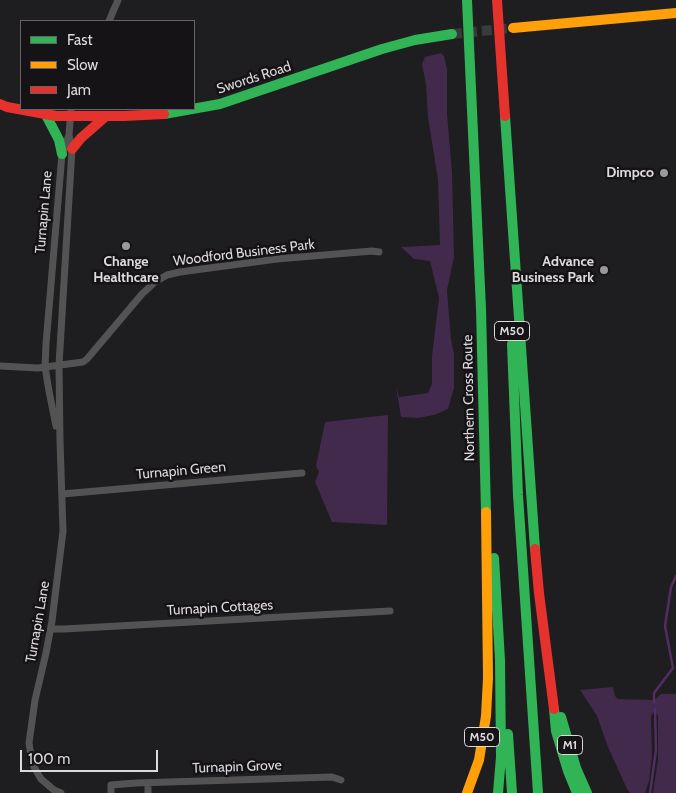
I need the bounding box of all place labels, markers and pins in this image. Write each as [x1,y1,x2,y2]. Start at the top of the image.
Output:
place label: Dimpco [606,165,654,181]
marker: Dimpco [658,167,670,179]
marker: Change Healthcare [120,240,132,252]
place label: Change Healthcare [93,254,159,286]
place label: Advance Business Park [512,254,594,286]
marker: Advance Business Park [598,264,610,276]

